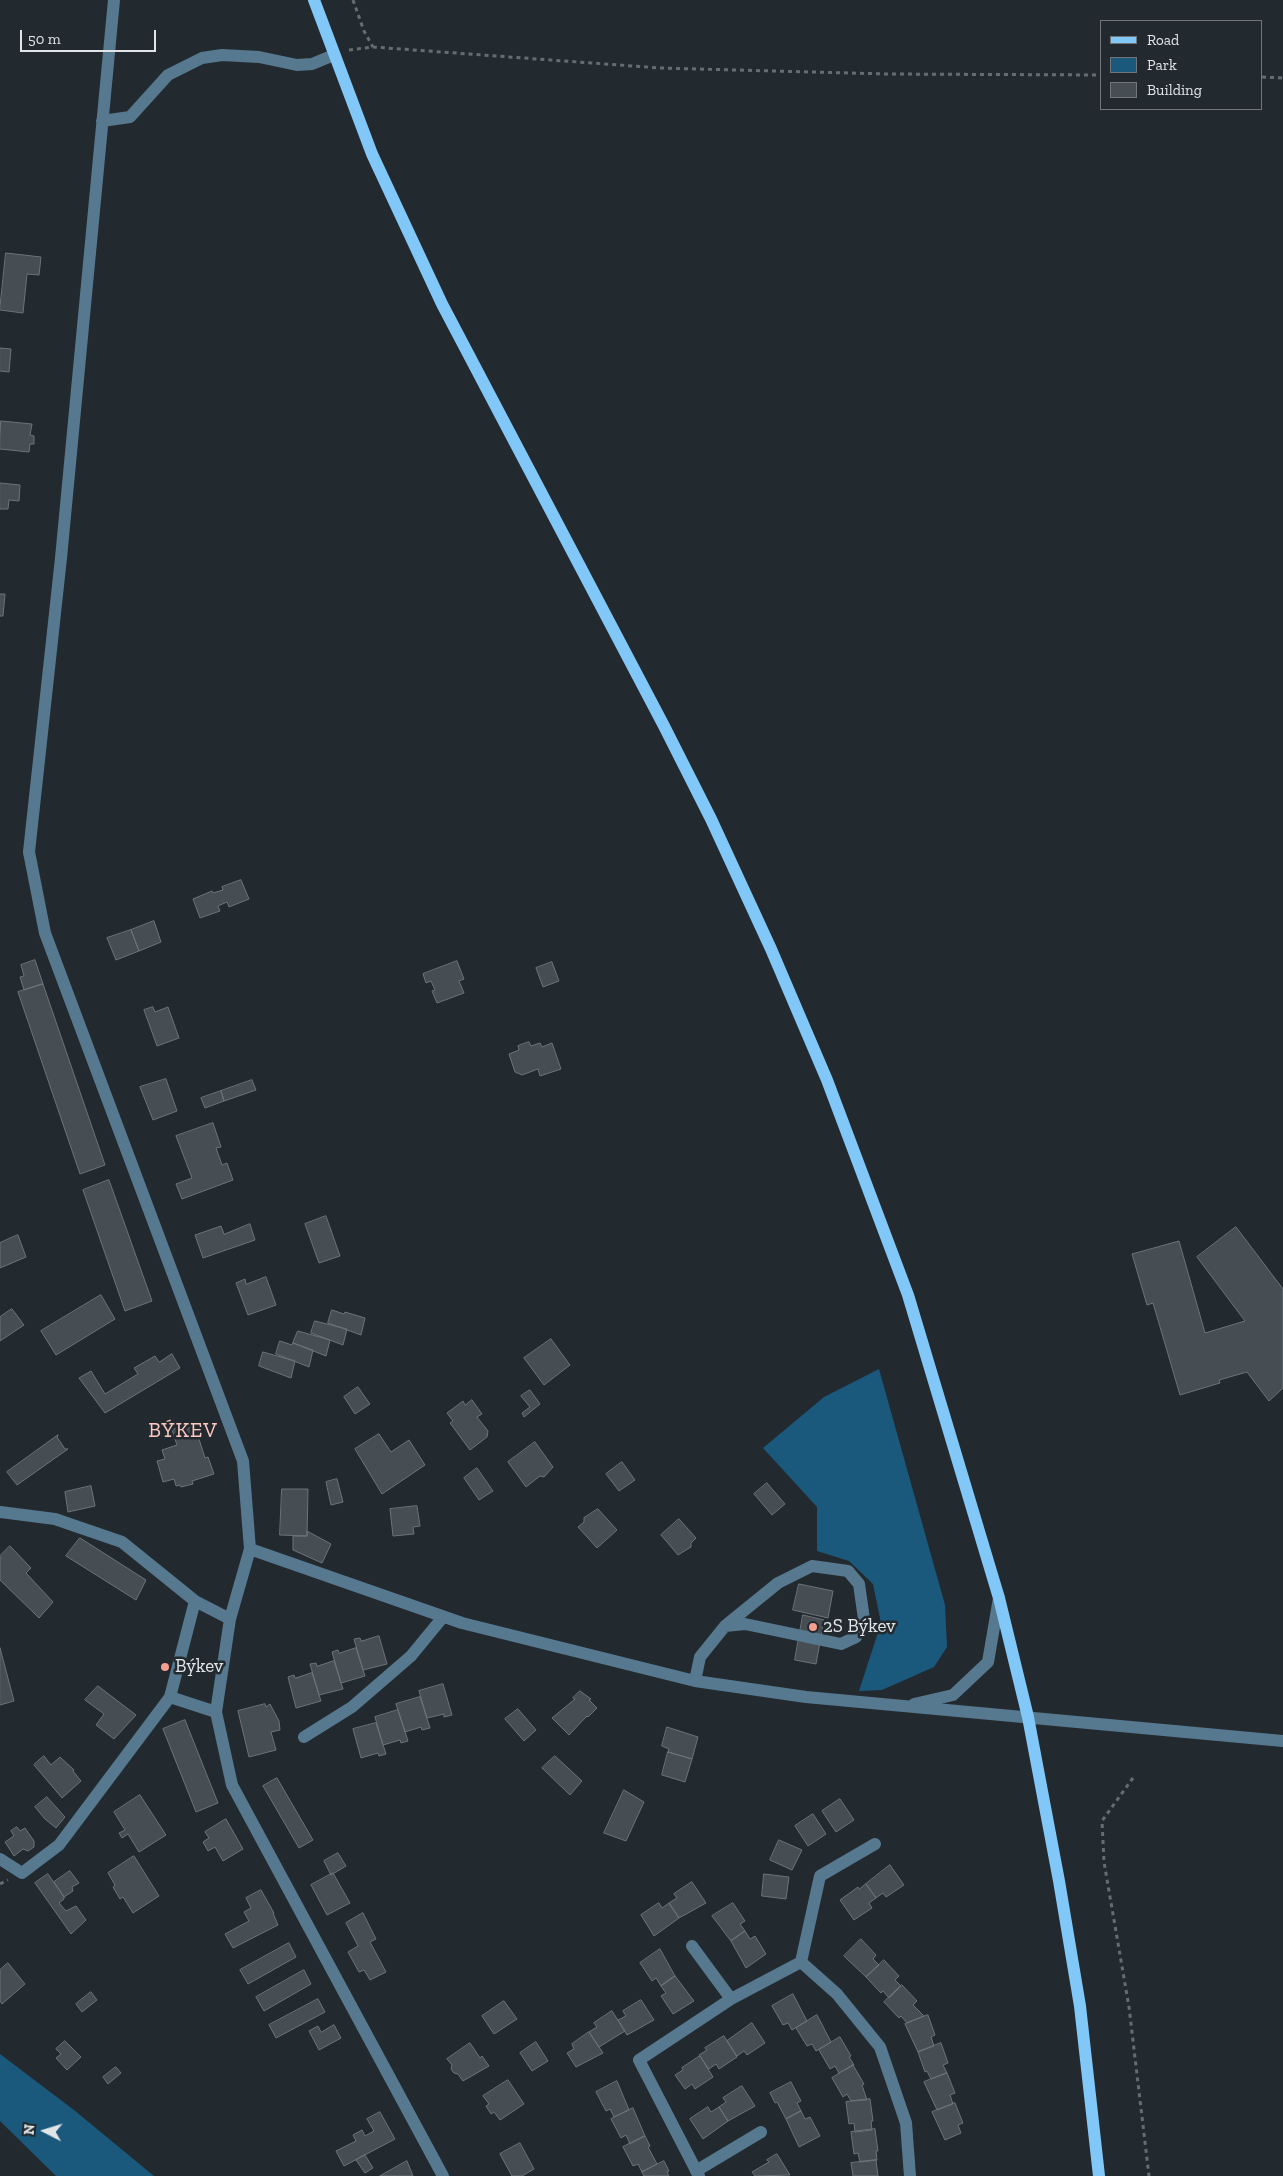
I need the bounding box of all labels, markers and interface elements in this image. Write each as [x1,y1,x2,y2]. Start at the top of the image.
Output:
scale bar [22,20,159,52]
legend [1100,20,1263,110]
text: 50 m [28,30,61,48]
text: Road [1147,31,1179,49]
text: Park [1147,56,1177,74]
text: Building [1147,81,1202,99]
district label: BÝKEV [148,1418,218,1444]
place label: 2S Býkev [823,1616,896,1638]
marker: 2S Býkev [807,1621,819,1633]
place label: Býkev [175,1656,224,1678]
marker: Býkev [159,1661,171,1673]
north arrow [20,2106,70,2156]
text: N [21,2124,38,2136]

